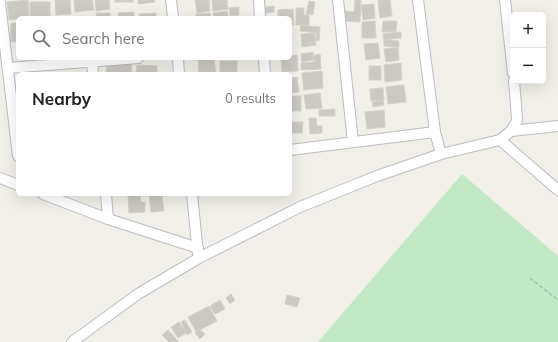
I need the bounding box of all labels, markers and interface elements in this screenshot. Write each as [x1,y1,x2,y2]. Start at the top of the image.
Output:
map controls [510,12,546,84]
button: + [510,12,546,48]
search box [16,16,292,60]
icon: search [30,27,52,49]
text: Search here [62,29,144,48]
button: − [510,48,546,84]
text: Nearby [32,88,91,109]
text: 0 results [225,90,276,106]

